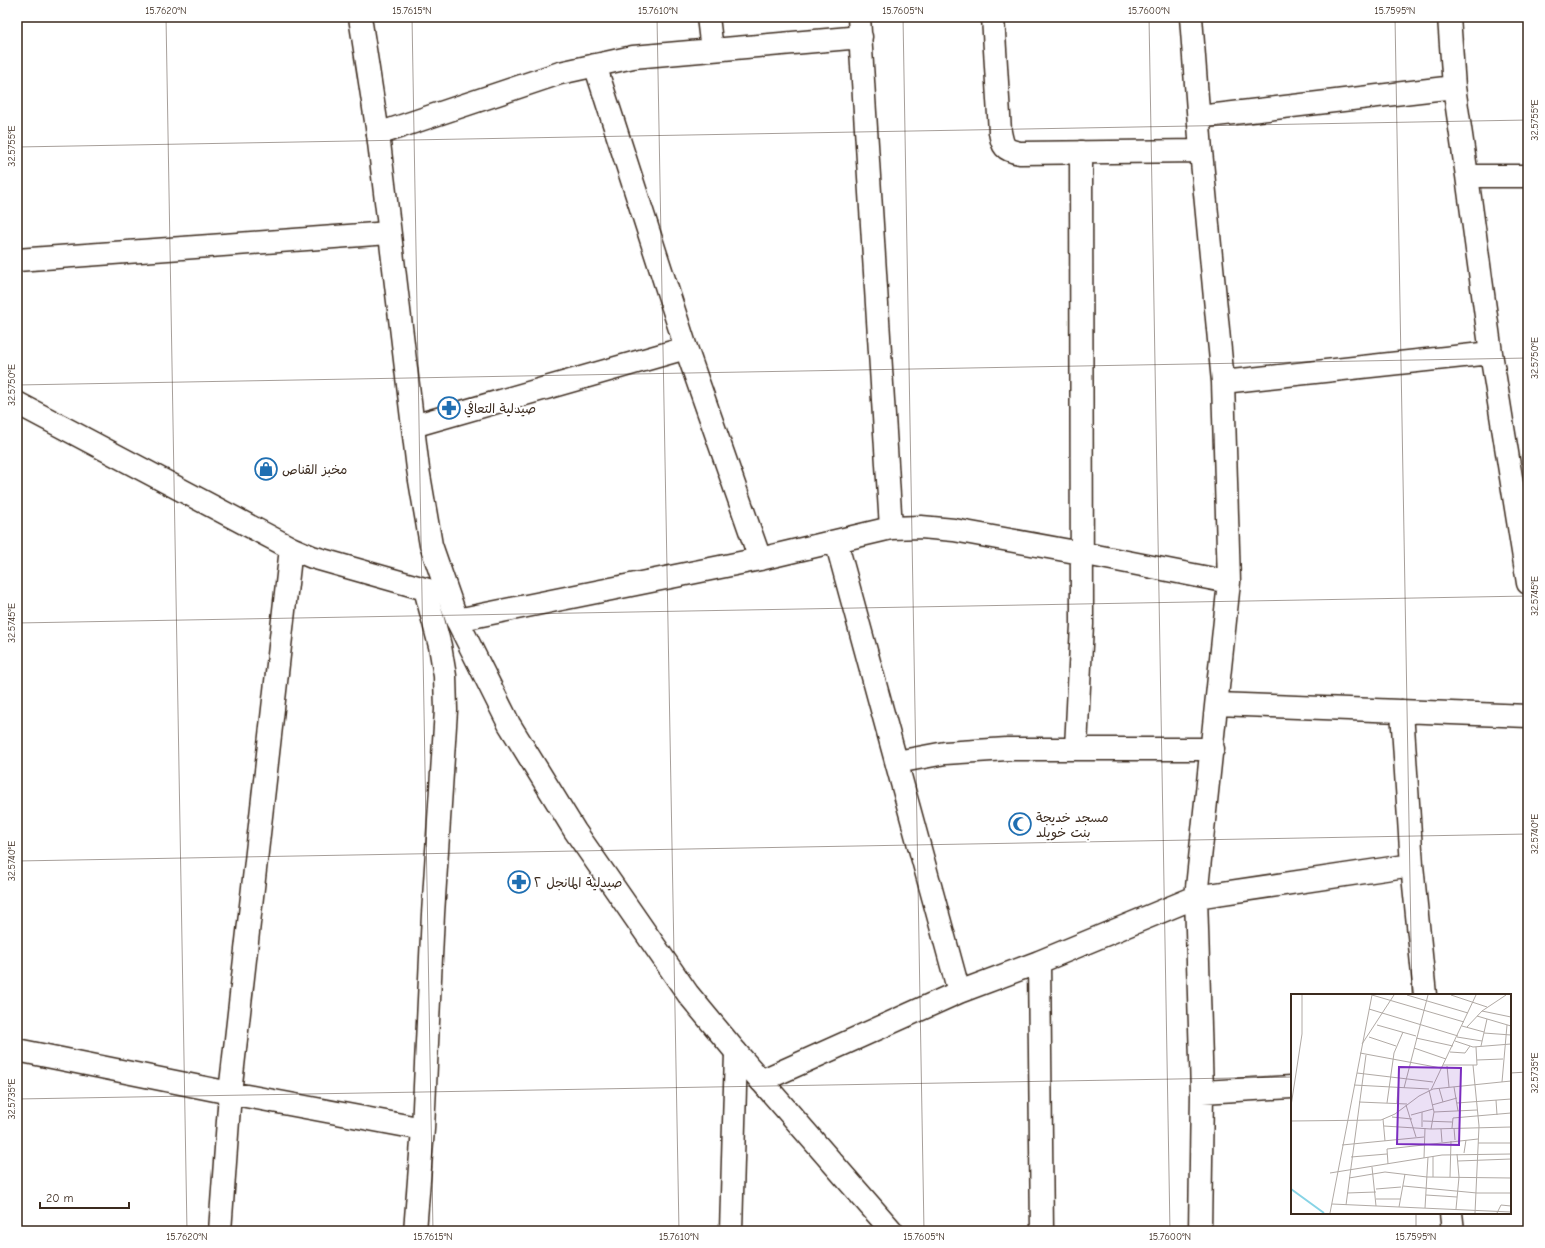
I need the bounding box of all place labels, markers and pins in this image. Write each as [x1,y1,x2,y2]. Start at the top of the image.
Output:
pharmacy icon: صيدلية التعافي [436,395,462,421]
place label: صيدلية التعافي [464,400,536,418]
shop icon: مخبز القناص [253,456,279,482]
place label: مخبز القناص [282,462,347,478]
place label: مسجد خديجة بنت خويلد [1036,810,1108,841]
mosque icon: مسجد خديجة بنت خويلد [1007,811,1033,837]
pharmacy icon: صيدلية المانجل ٢ [506,869,532,895]
place label: صيدلية المانجل ٢ [534,875,622,891]

